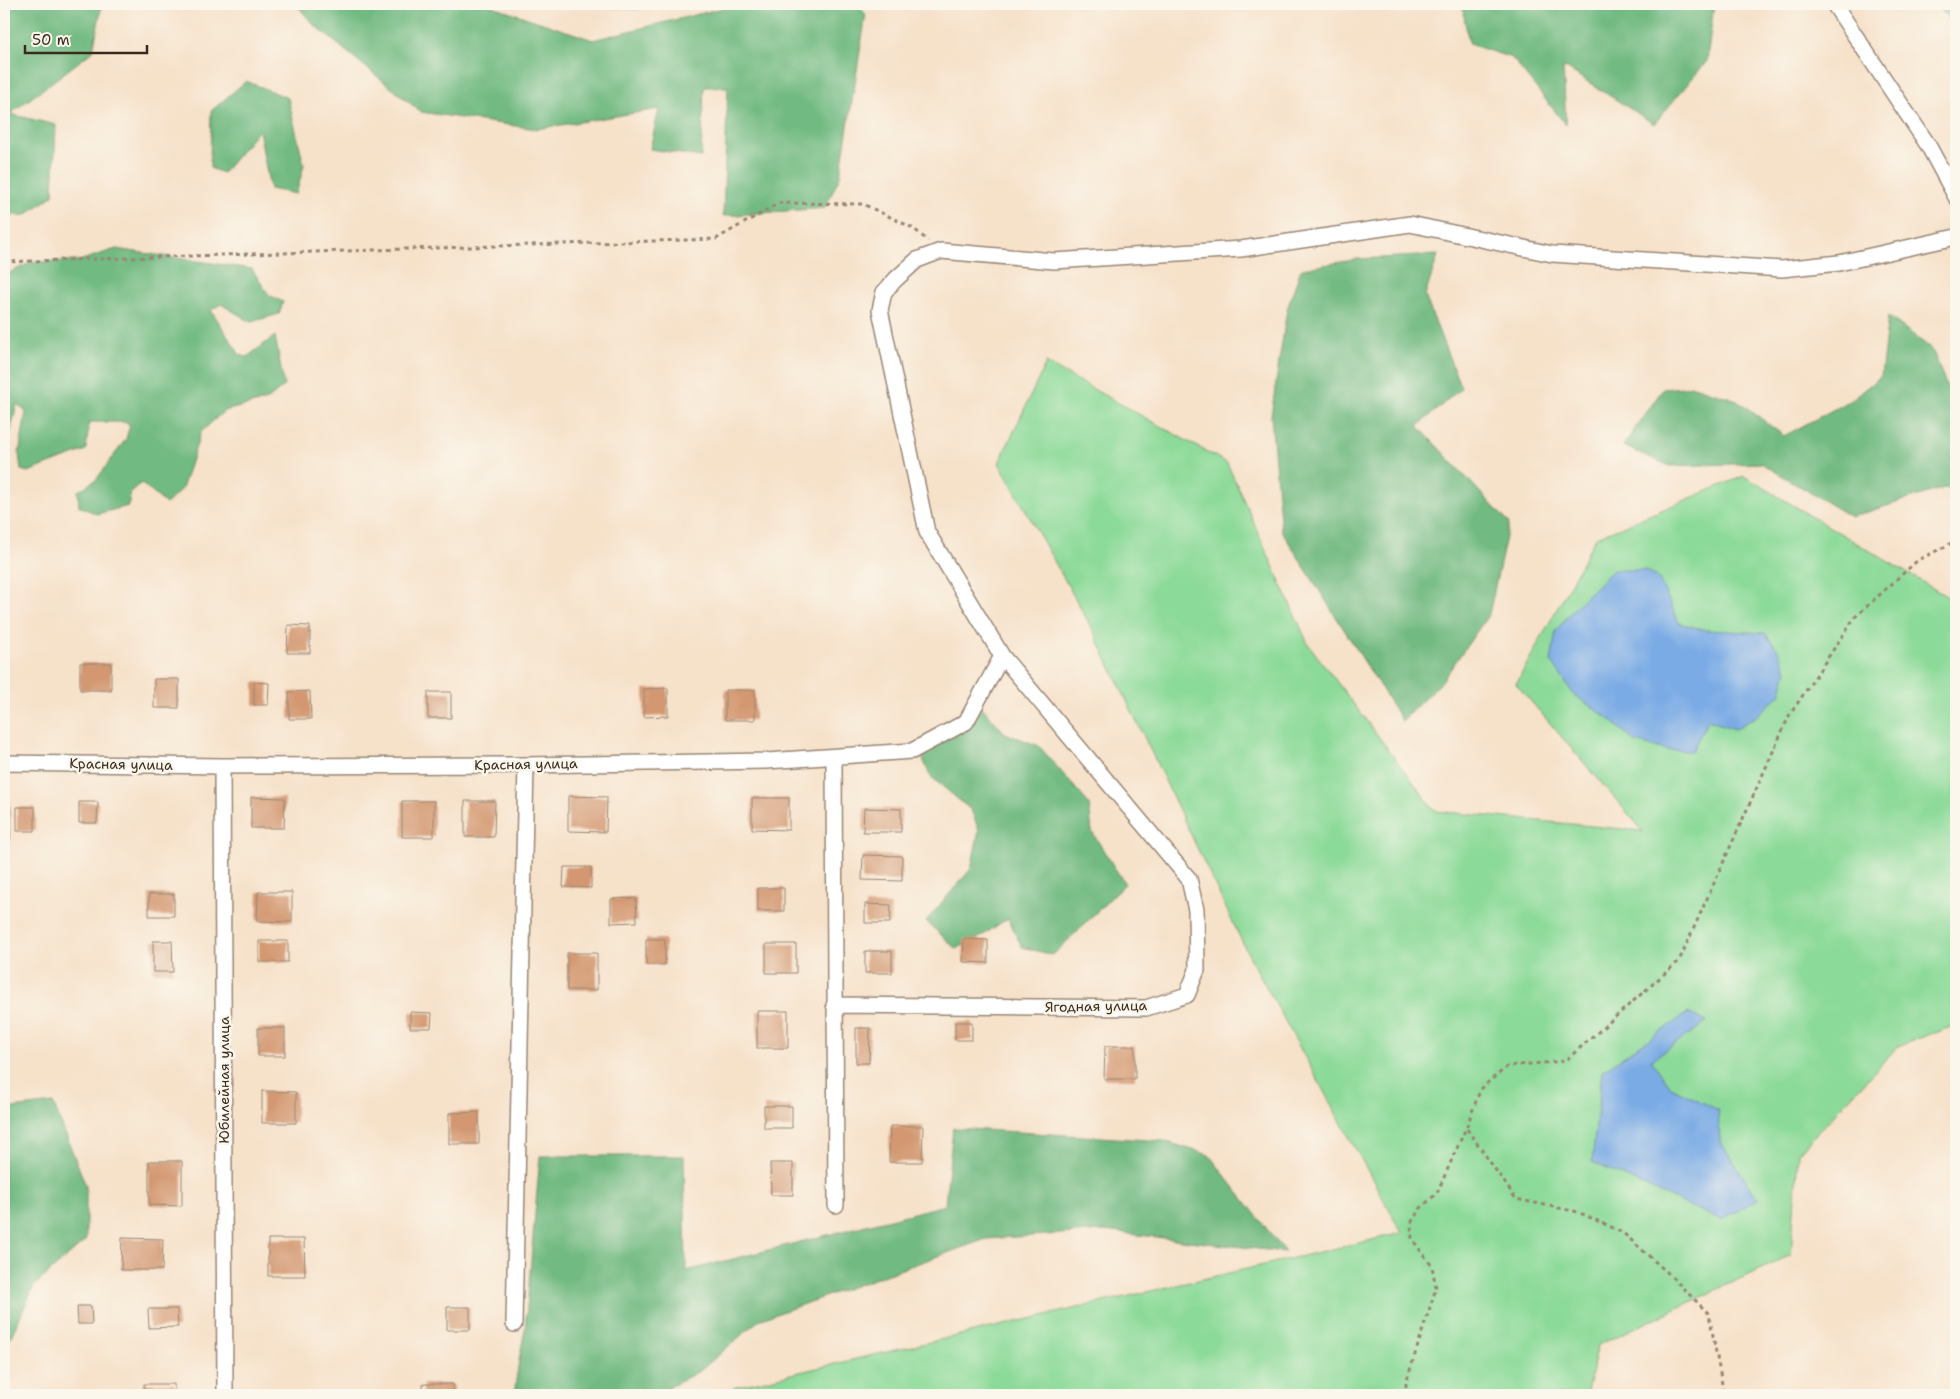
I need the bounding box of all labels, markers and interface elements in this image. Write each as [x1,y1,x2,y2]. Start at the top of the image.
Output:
scale bar [25,22,148,54]
text: 50 m [32,30,70,50]
street label: Красная улица [69,754,173,774]
street label: Красная улица [474,754,578,774]
street label: Ягодная улица [1045,996,1148,1016]
street label: Юбилейная улица [215,1016,233,1144]

